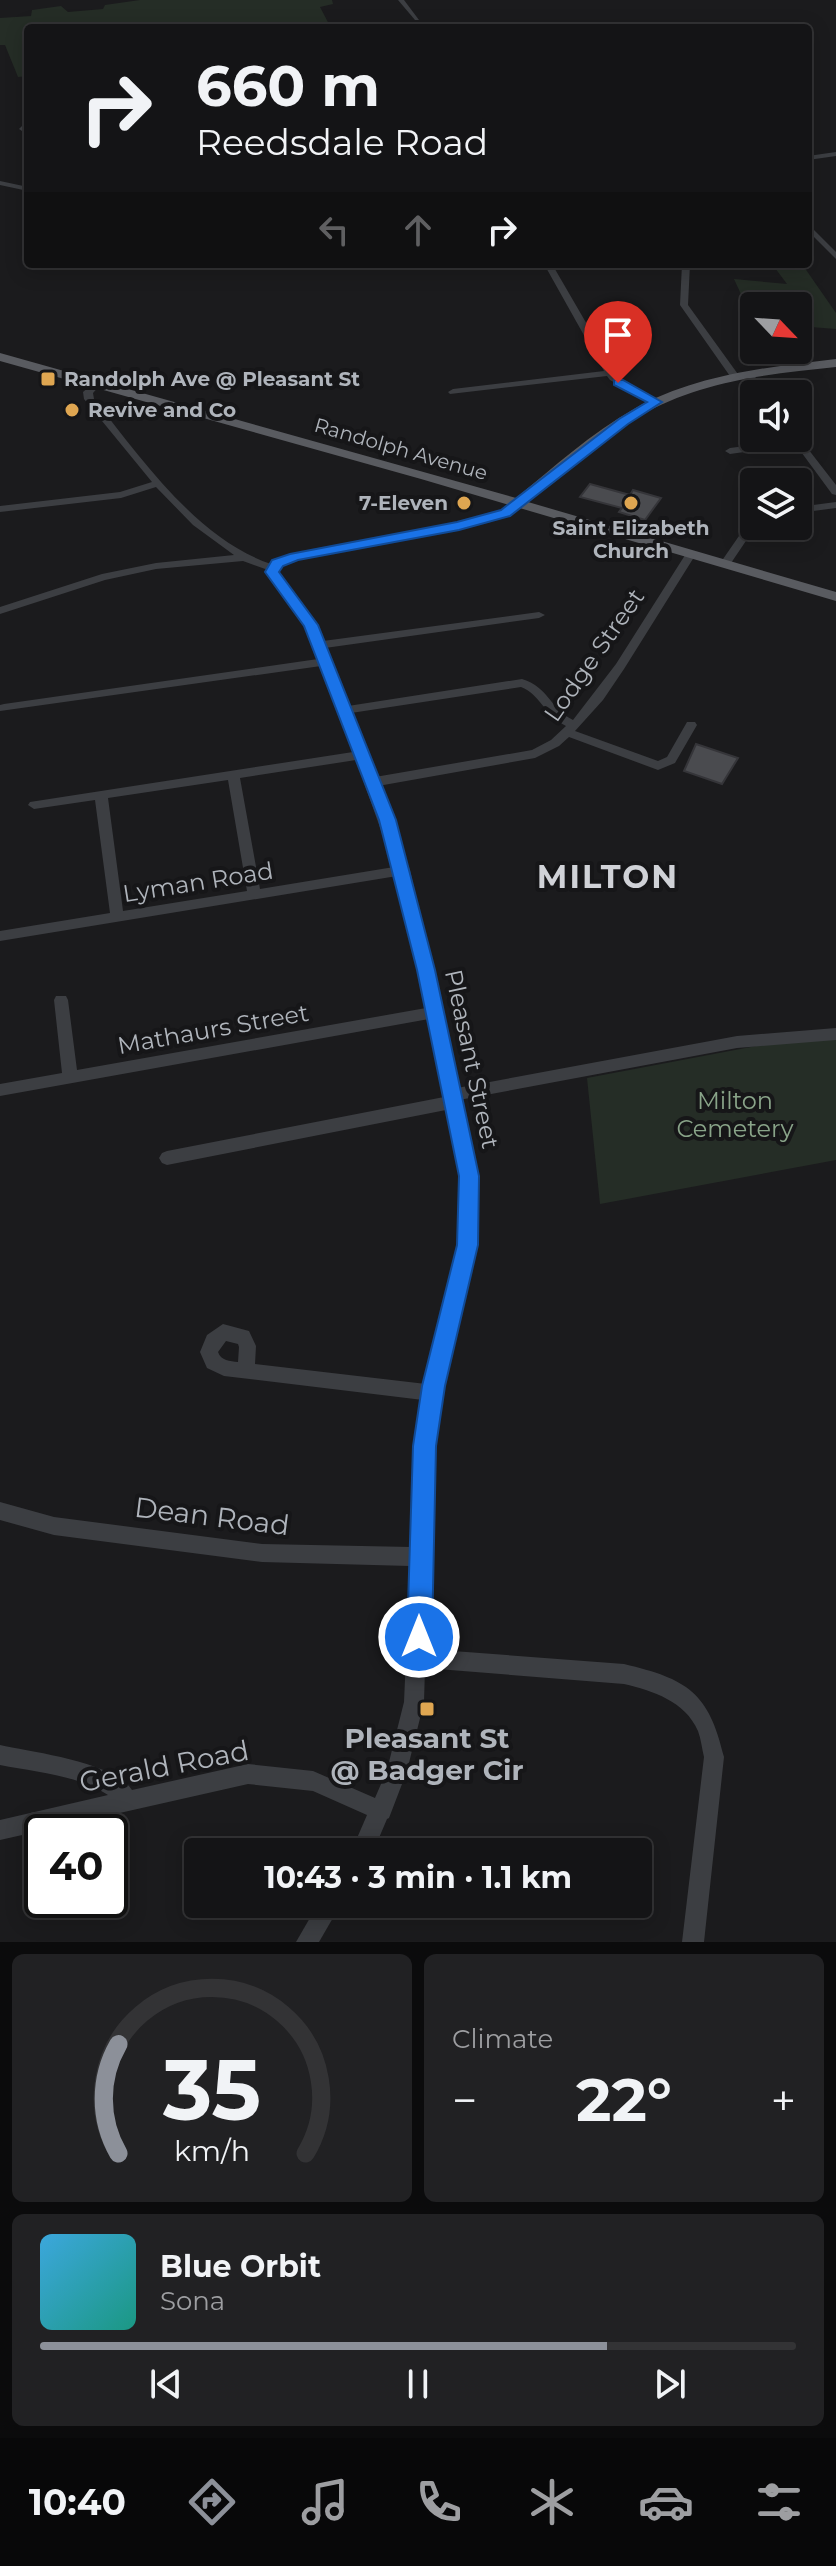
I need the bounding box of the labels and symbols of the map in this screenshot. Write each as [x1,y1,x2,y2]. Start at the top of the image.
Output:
north arrow [740,292,812,364]
pin [584,301,652,383]
place label: Randolph Ave @ Pleasant St [64,367,360,391]
marker: Randolph Ave @ Pleasant St [39,370,57,388]
place label: Revive and Co [88,398,236,422]
marker: Revive and Co [63,401,81,419]
street label: Randolph Avenue [312,413,490,485]
place label: 7-Eleven [359,491,448,515]
marker: 7-Eleven [455,494,473,512]
marker: Saint Elizabeth Church [622,494,640,512]
place label: Saint Elizabeth Church [553,516,709,563]
street label: Lodge Street [538,583,650,727]
street label: Lyman Road [121,856,275,908]
district label: MILTON [537,857,679,896]
street label: Pleasant Street [439,967,505,1152]
street label: Mathaurs Street [115,998,311,1060]
park label: Milton Cemetery [676,1086,794,1143]
street label: Dean Road [133,1490,291,1542]
position arrow [377,1595,461,1679]
marker: Pleasant St @ Badger Cir [418,1700,436,1718]
place label: Pleasant St @ Badger Cir [330,1721,524,1787]
street label: Gerald Road [76,1733,252,1799]
speed limit sign: 40 [24,1814,128,1918]

